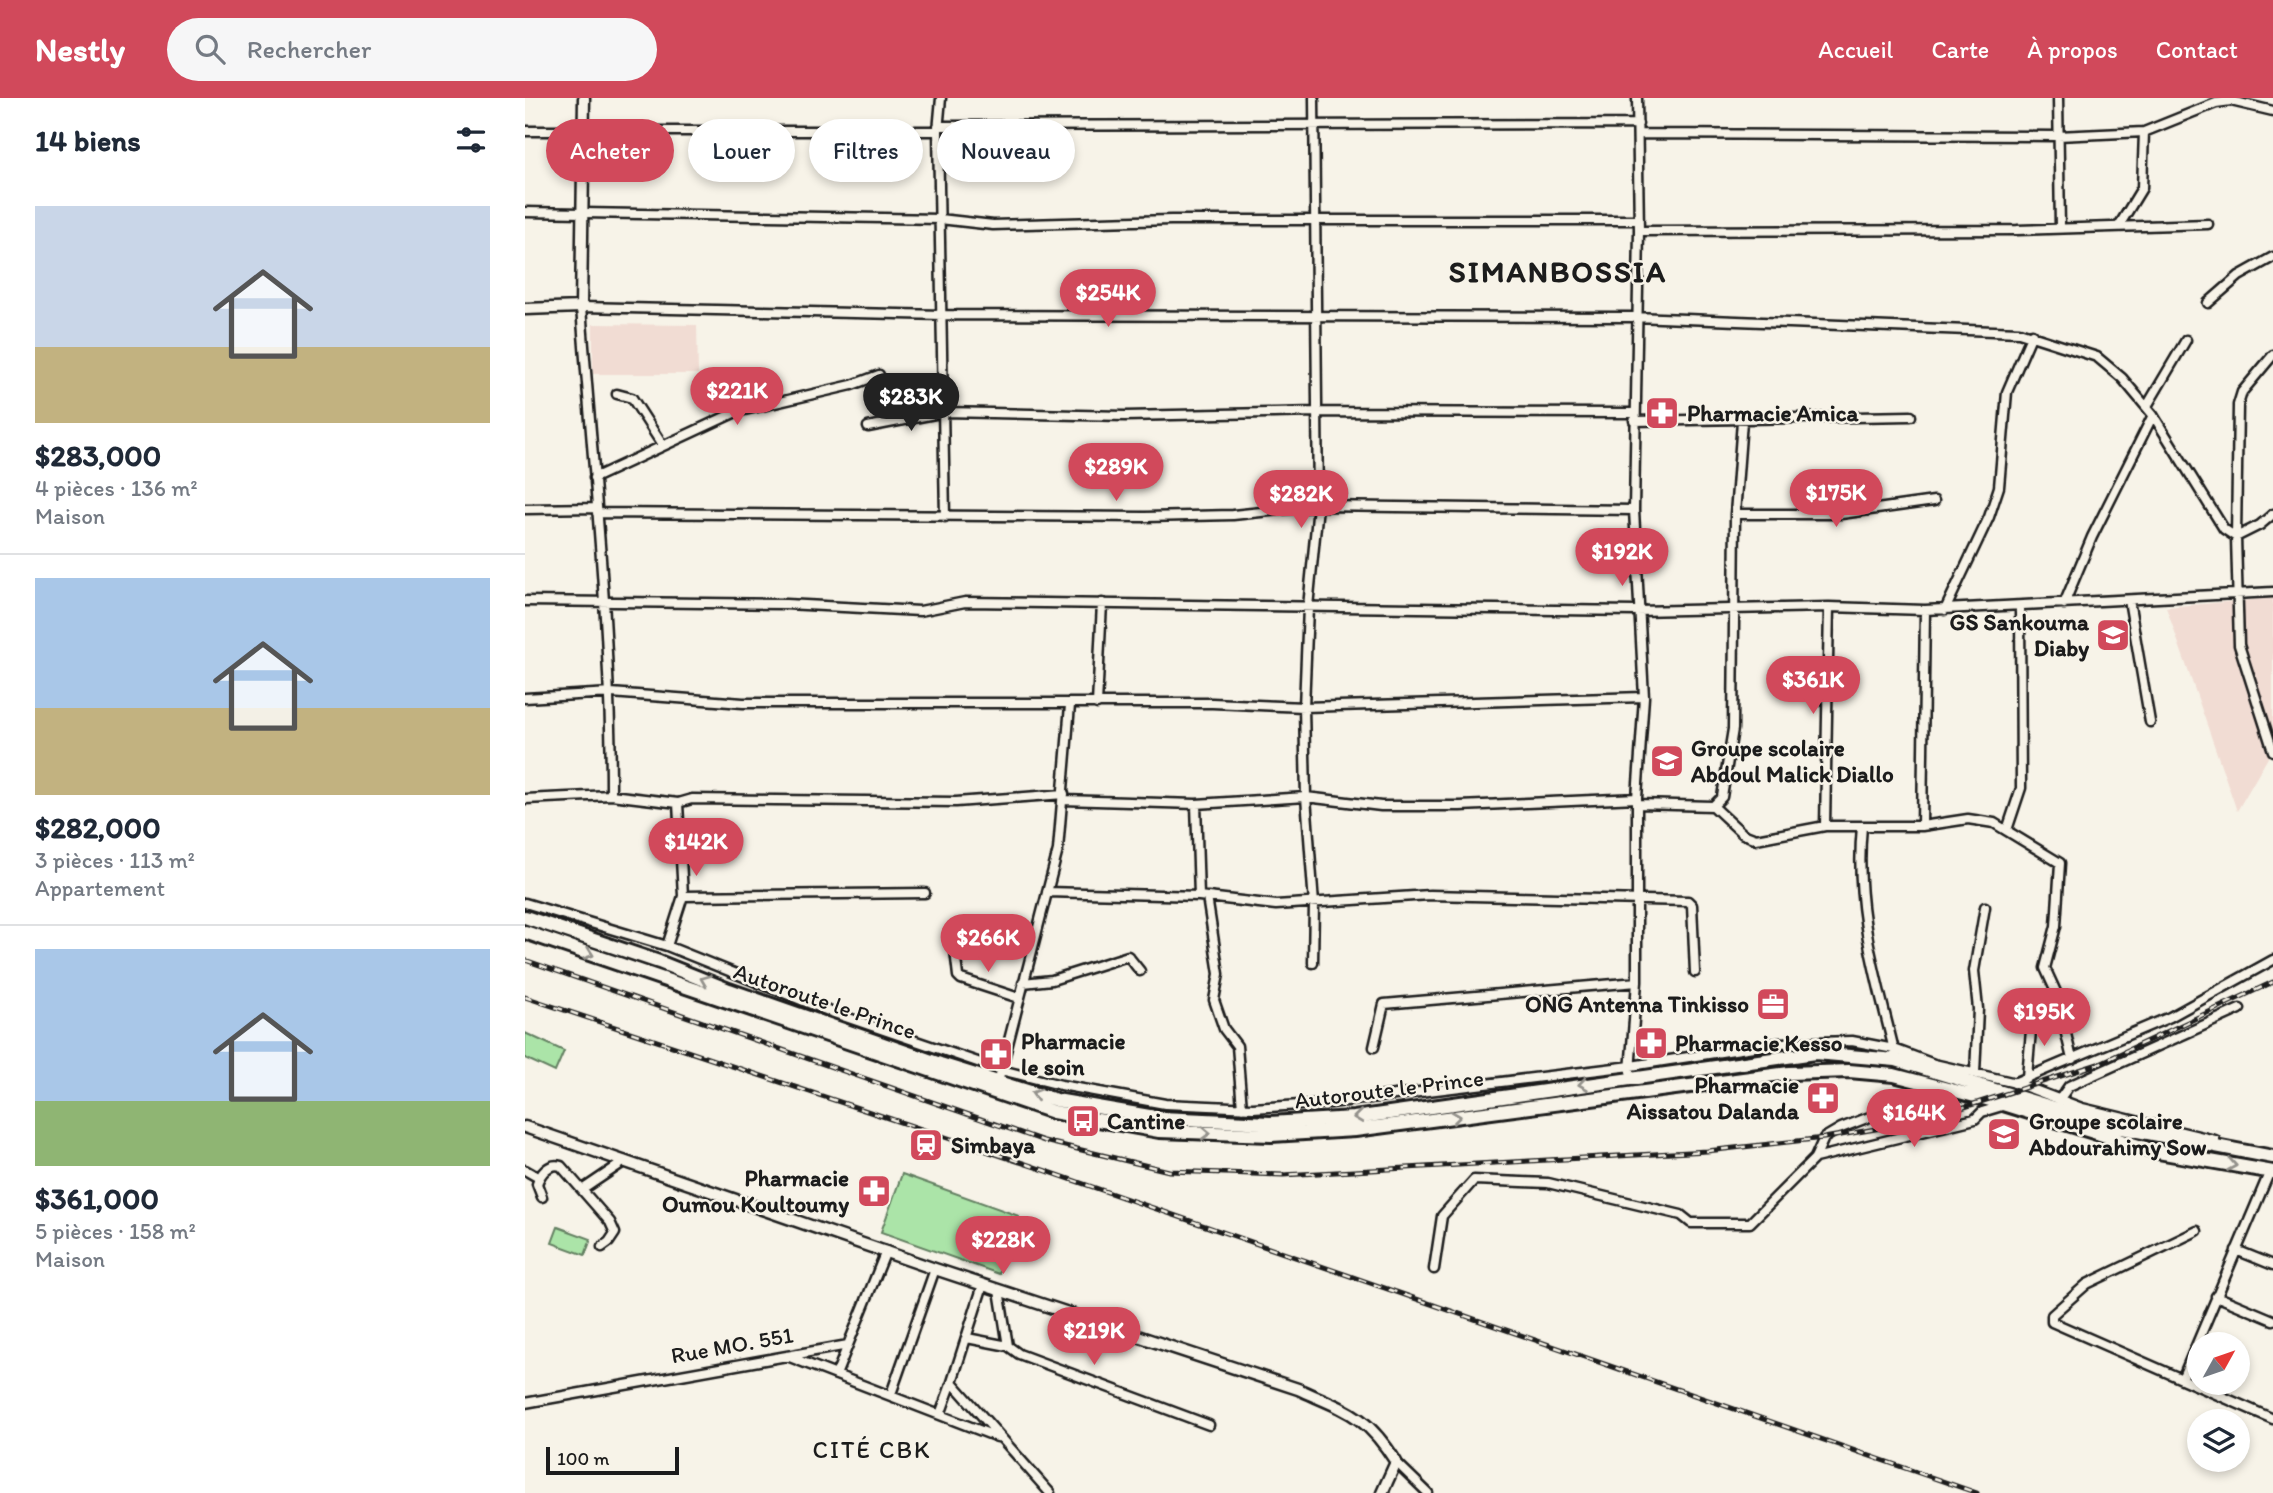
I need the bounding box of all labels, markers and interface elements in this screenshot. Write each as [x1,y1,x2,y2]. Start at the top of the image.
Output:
search box [167,18,657,81]
text: Nestly [35,30,125,69]
icon: search [191,30,229,68]
text: Rechercher [247,33,371,65]
text: Accueil [1818,35,1893,64]
text: Carte [1931,35,1989,64]
text: À propos [2027,35,2118,64]
text: Contact [2156,35,2238,64]
chip: Acheter [546,119,674,182]
chip: Louer [688,119,795,182]
chip: Filtres [809,119,923,182]
chip: Nouveau [937,119,1075,182]
icon: filters [452,121,490,159]
text: 14 biens [35,122,141,159]
icon: home [200,251,326,377]
district label: SIMANBOSSIA [1449,253,1667,290]
pin: $254K [1059,270,1157,329]
text: $254K [1076,278,1140,306]
pin: $221K [688,368,786,427]
pin: $283K [862,374,960,433]
text: $221K [706,376,768,404]
text: $283K [879,382,943,410]
pharmacy icon: Pharmacie Amica [1643,394,1681,432]
place label: Pharmacie Amica [1687,399,1860,427]
text: $283,000 [35,437,161,474]
pin: $289K [1067,444,1165,503]
text: $289K [1084,452,1148,480]
pin: $282K [1252,470,1350,530]
pin: $175K [1787,470,1885,529]
text: 4 pièces · 136 m² [35,474,198,502]
text: $175K [1806,478,1866,506]
text: $282K [1269,479,1333,507]
text: Maison [35,502,105,530]
pin: $192K [1573,528,1671,588]
text: $192K [1591,537,1653,565]
place label: GS Sankouma Diaby [1950,608,2090,662]
school or university icon: GS Sankouma Diaby [2094,616,2132,654]
icon: home [200,623,326,749]
pin: $361K [1764,656,1862,716]
text: $361K [1782,665,1844,693]
place label: Groupe scolaire Abdoul Malick Diallo [1690,734,1894,788]
school or university icon: Groupe scolaire Abdoul Malick Diallo [1648,742,1686,780]
text: $282,000 [35,809,161,846]
pin: $142K [647,818,745,878]
text: $142K [665,827,727,855]
text: 3 pièces · 113 m² [35,846,195,874]
text: Appartement [35,874,165,902]
pin: $266K [939,914,1037,974]
text: $266K [957,923,1019,951]
one-way arrow [583,946,595,960]
street label: Autoroute le Prince [730,957,920,1045]
one-way arrow [699,975,711,989]
office icon: ONG Antenna Tinkisso [1754,985,1792,1023]
pin: $195K [1995,988,2093,1048]
place label: ONG Antenna Tinkisso [1525,990,1749,1018]
icon: home [200,994,326,1120]
text: $195K [2013,997,2075,1025]
pharmacy icon: Pharmacie Kesso [1632,1024,1670,1062]
place label: Pharmacie le soin [1021,1027,1125,1081]
place label: Pharmacie Kesso [1675,1029,1843,1057]
pharmacy icon: Pharmacie le soin [977,1035,1015,1073]
street label: Autoroute le Prince [1293,1063,1485,1115]
place label: Pharmacie Aissatou Dalanda [1626,1071,1800,1125]
one-way arrow [1577,1077,1589,1092]
pharmacy icon: Pharmacie Aissatou Dalanda [1804,1079,1842,1117]
one-way arrow [1030,1088,1042,1102]
pin: $164K [1865,1090,1963,1149]
text: $164K [1882,1098,1946,1126]
bus stop icon: Cantine [1064,1102,1102,1140]
place label: Cantine [1107,1107,1185,1135]
place label: Groupe scolaire Abdourahimy Sow [2028,1107,2207,1161]
one-way arrow [1352,1109,1364,1124]
one-way arrow [1451,1109,1462,1124]
school or university icon: Groupe scolaire Abdourahimy Sow [1985,1115,2023,1153]
one-way arrow [1200,1125,1211,1140]
station icon: Simbaya [907,1126,945,1164]
place label: Simbaya [951,1131,1036,1159]
one-way arrow [2226,1157,2238,1172]
place label: Pharmacie Oumou Koultoumy [662,1164,849,1218]
pharmacy icon: Pharmacie Oumou Koultoumy [855,1172,893,1210]
text: $361,000 [35,1180,159,1217]
pin: $228K [954,1216,1052,1276]
text: 5 pièces · 158 m² [35,1217,196,1245]
text: $228K [971,1225,1035,1253]
text: Maison [35,1245,105,1273]
pin: $219K [1045,1308,1143,1367]
text: $219K [1063,1316,1125,1344]
street label: Rue MO. 551 [669,1320,796,1370]
north arrow [2187,1332,2251,1395]
map controls [2187,1332,2250,1472]
button: layers [2187,1409,2250,1472]
district label: CITÉ CBK [813,1435,931,1464]
scale bar [546,1444,679,1476]
text: 100 m [557,1447,609,1470]

